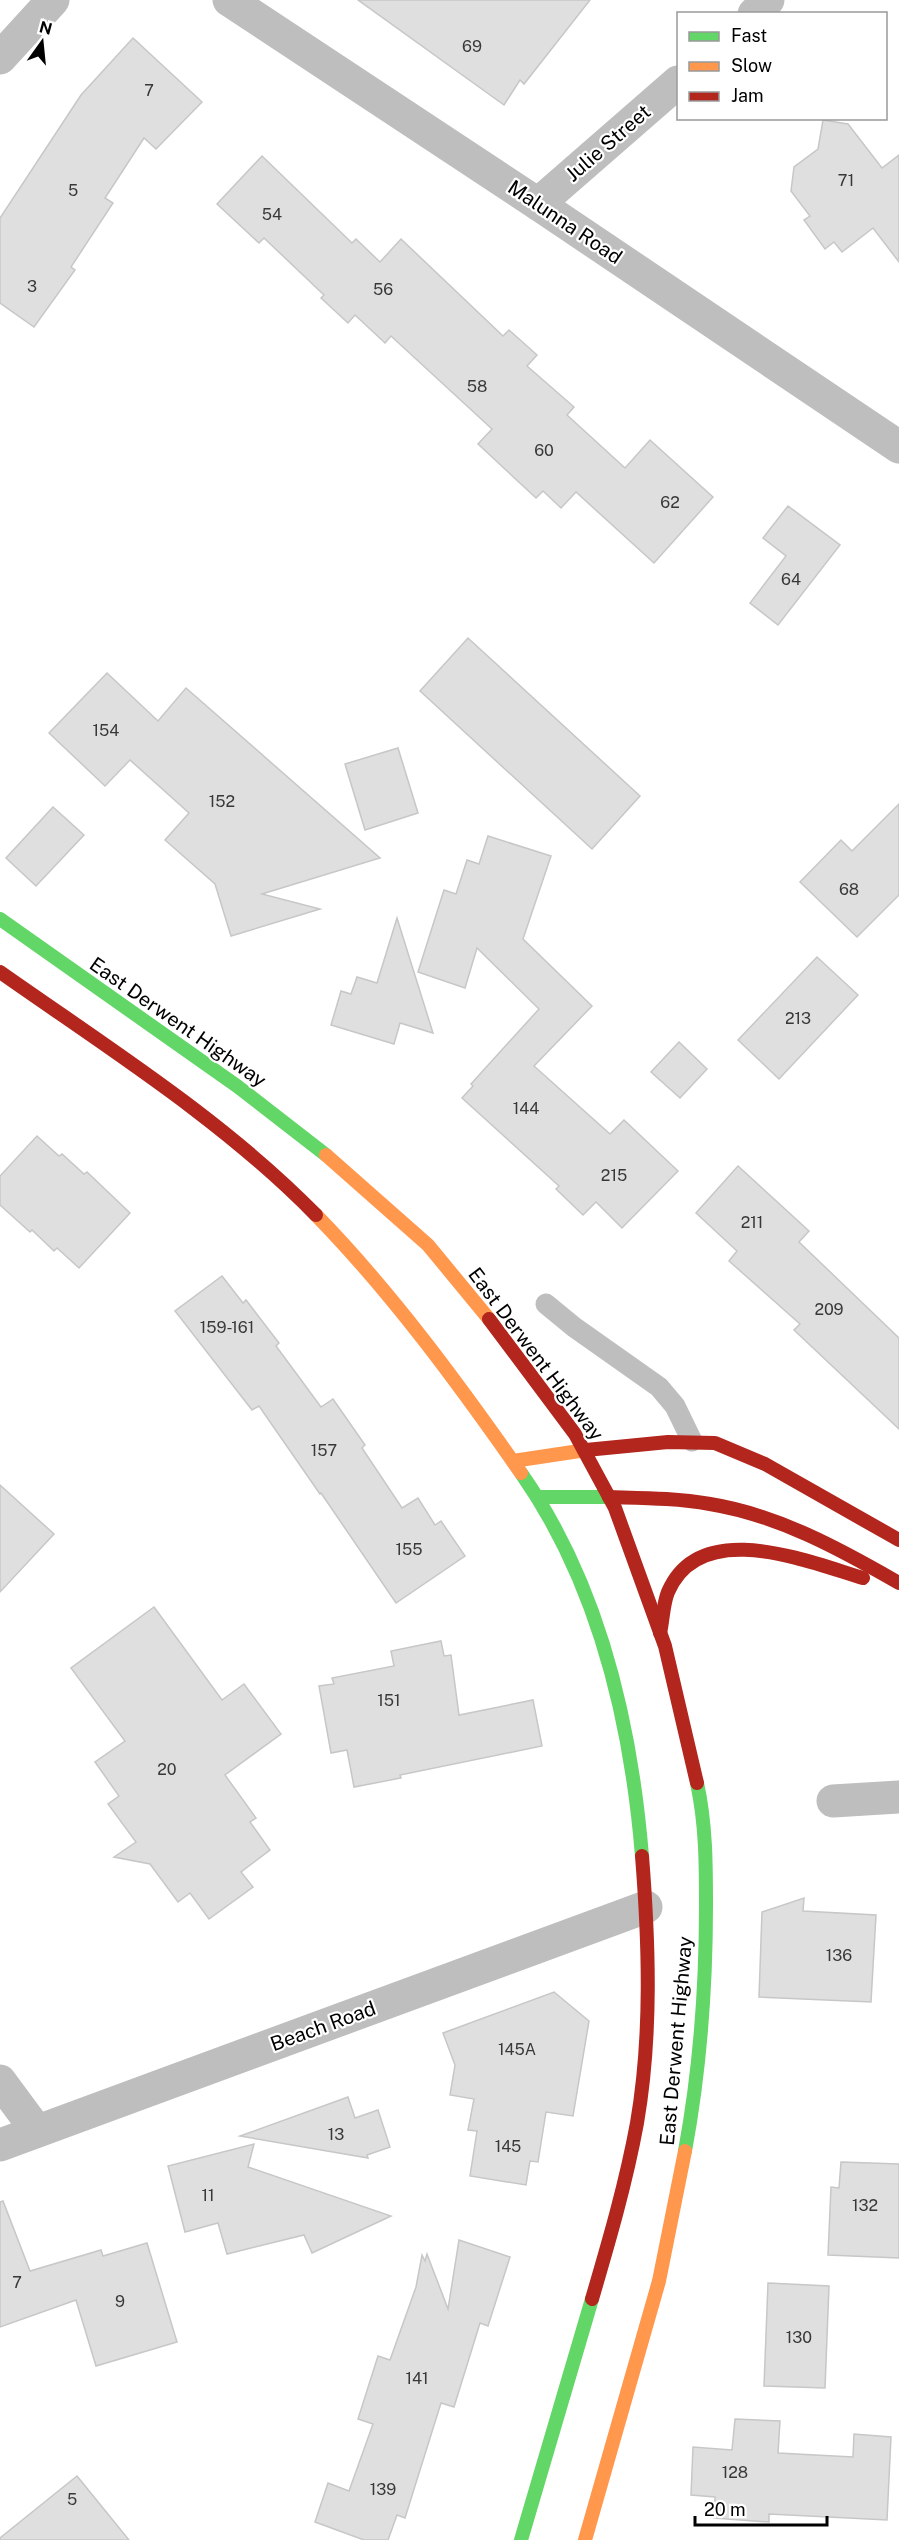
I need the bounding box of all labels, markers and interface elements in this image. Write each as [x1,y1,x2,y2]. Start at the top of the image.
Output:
north arrow [12,12,72,72]
legend [677,12,887,120]
text: N [37,17,54,39]
text: Fast [731,25,767,46]
house number: 69 [462,37,482,56]
text: Slow [731,55,772,76]
house number: 7 [144,81,154,100]
text: Jam [731,85,764,106]
street label: Julie Street [561,100,655,186]
house number: 71 [838,171,854,190]
street label: Malunna Road [503,175,627,269]
house number: 5 [68,181,78,200]
house number: 54 [262,205,282,224]
house number: 3 [27,277,37,296]
house number: 56 [373,280,393,299]
house number: 58 [467,377,487,396]
house number: 60 [534,441,554,460]
house number: 62 [660,493,680,512]
house number: 64 [781,570,801,589]
house number: 154 [93,721,119,740]
house number: 152 [209,792,235,811]
house number: 68 [839,880,859,899]
street label: East Derwent Highway [85,952,271,1092]
house number: 213 [785,1009,811,1028]
house number: 144 [513,1099,539,1118]
house number: 215 [601,1166,627,1185]
house number: 211 [741,1213,763,1232]
street label: East Derwent Highway [463,1263,609,1445]
house number: 209 [814,1300,844,1319]
house number: 159-161 [200,1318,254,1337]
house number: 157 [311,1441,337,1460]
house number: 155 [395,1540,423,1559]
house number: 151 [377,1691,401,1710]
house number: 20 [157,1760,177,1779]
street label: East Derwent Highway [655,1935,697,2147]
house number: 136 [826,1946,852,1965]
street label: Beach Road [267,1996,379,2056]
house number: 145A [498,2040,536,2059]
house number: 13 [328,2125,344,2144]
house number: 145 [495,2137,521,2156]
house number: 11 [201,2186,215,2205]
house number: 132 [852,2196,878,2215]
house number: 7 [12,2273,22,2292]
house number: 9 [115,2292,125,2311]
house number: 130 [786,2328,812,2347]
house number: 141 [405,2369,429,2388]
house number: 128 [722,2463,748,2482]
house number: 139 [370,2480,396,2499]
scale bar [695,2489,827,2527]
house number: 5 [67,2490,77,2509]
text: 20 m [704,2499,746,2520]

